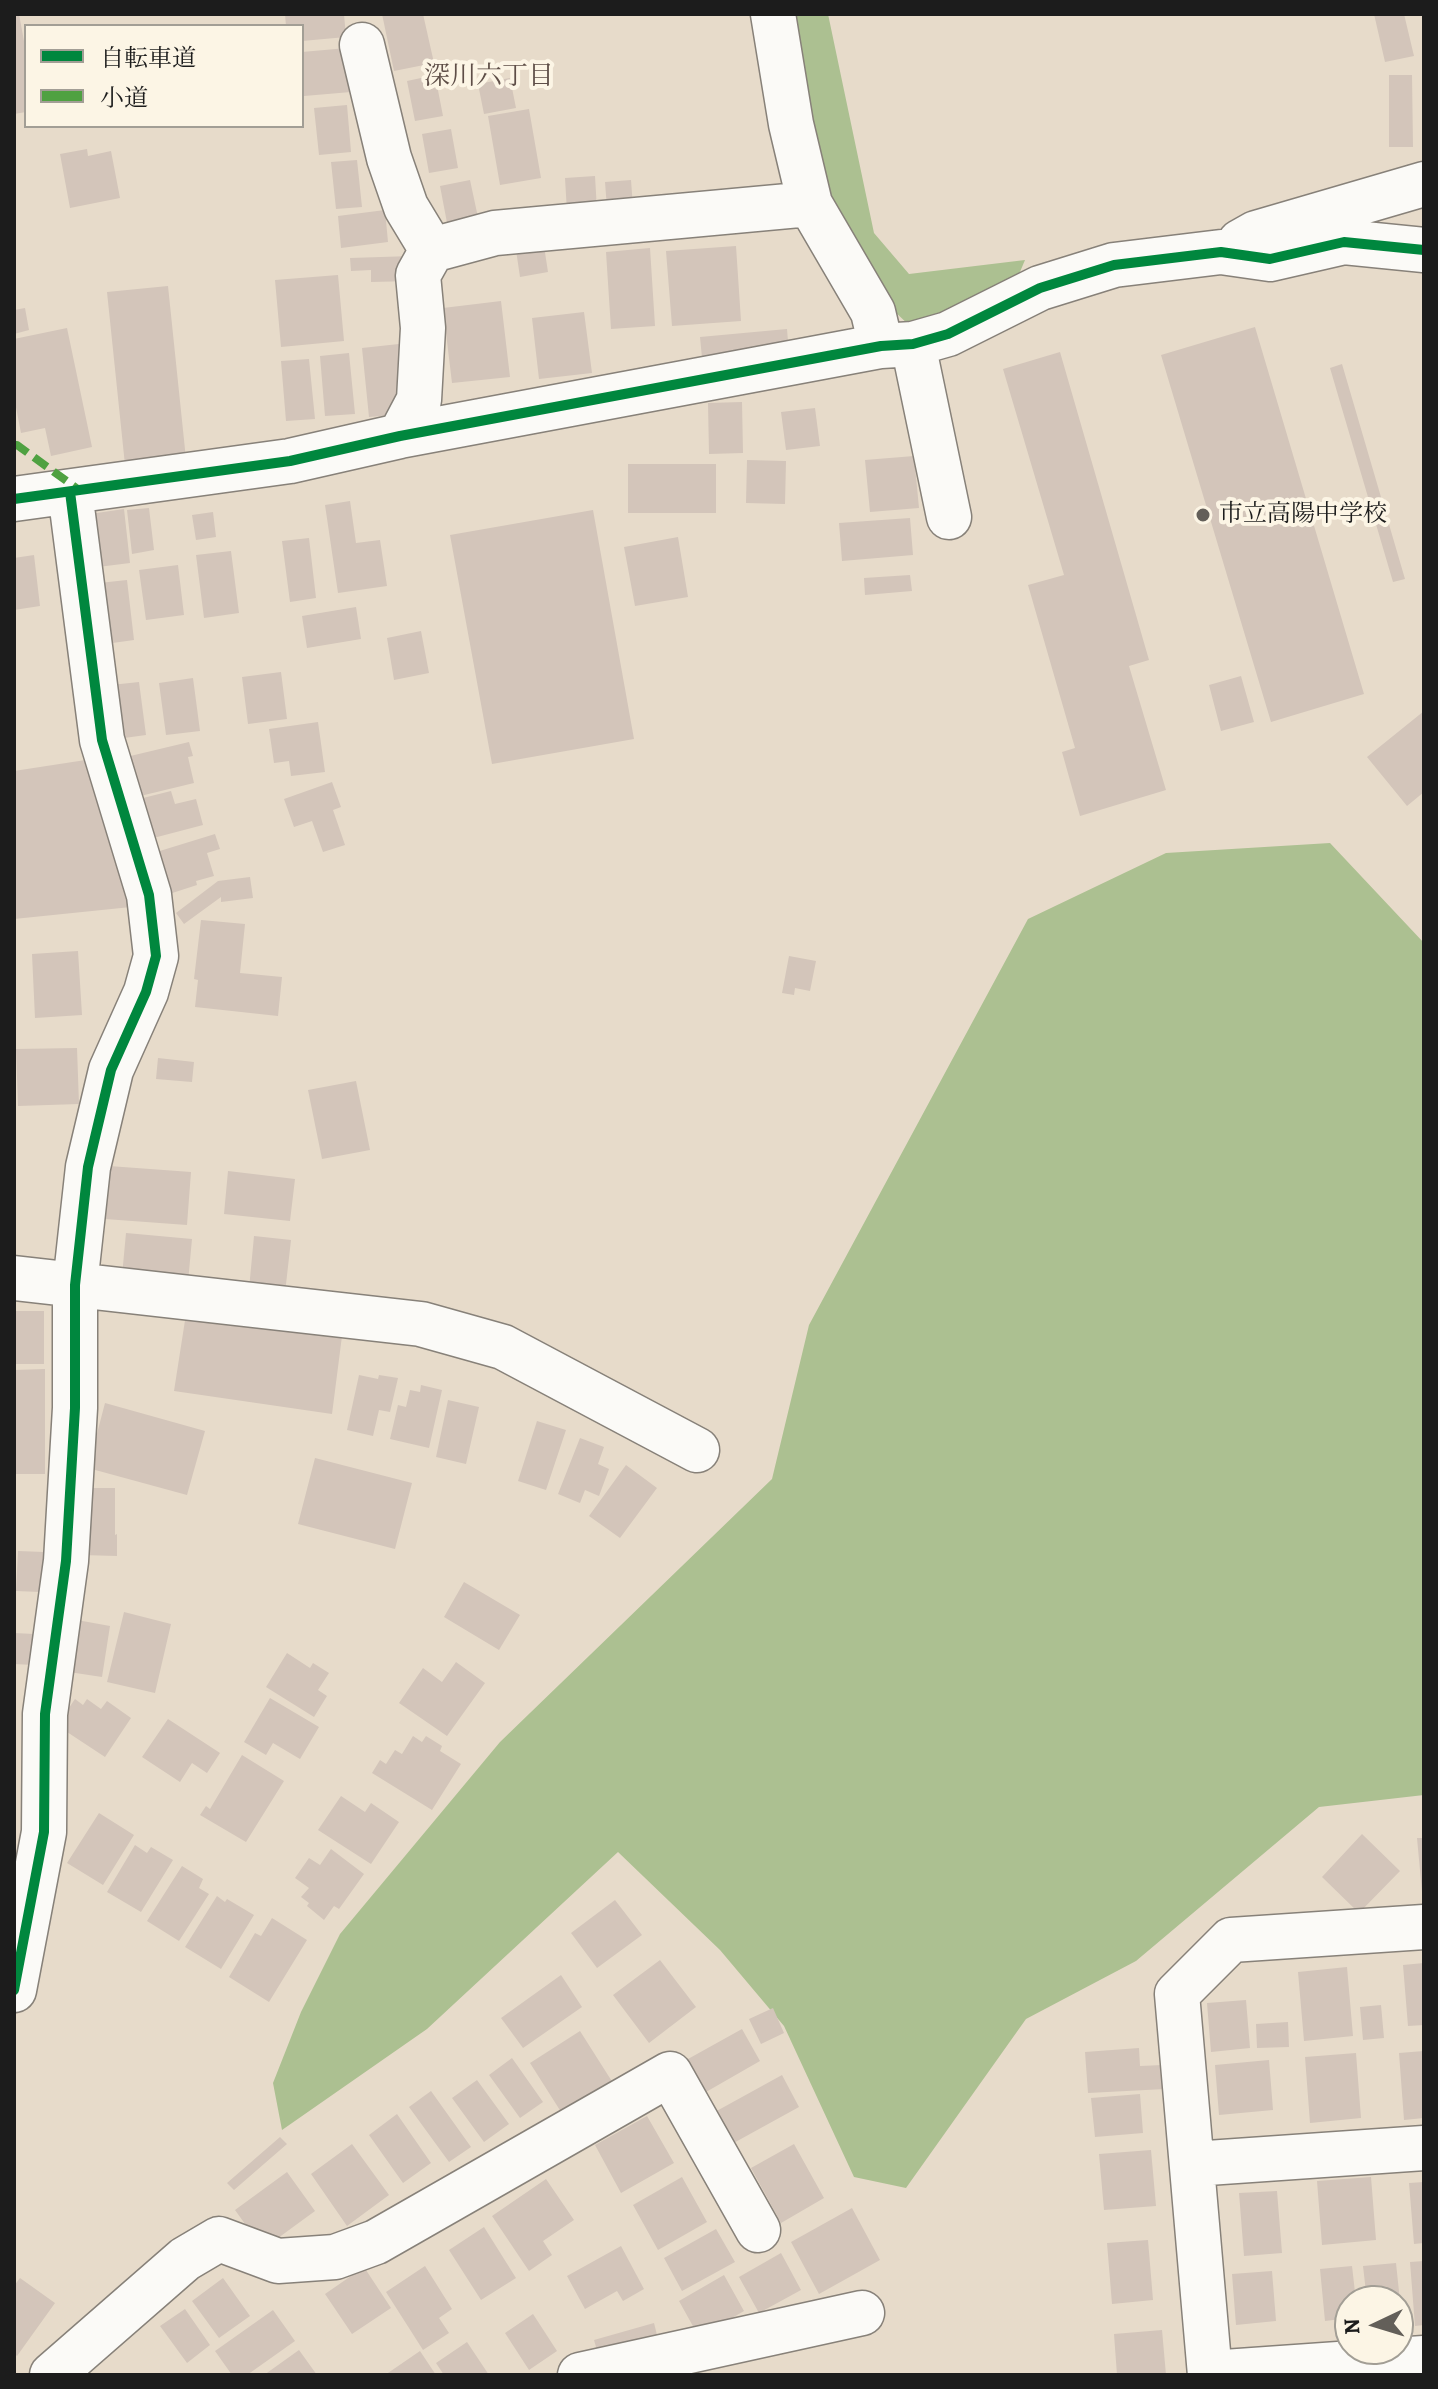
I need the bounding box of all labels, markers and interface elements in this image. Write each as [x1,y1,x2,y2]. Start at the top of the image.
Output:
legend [24,24,304,128]
text: 自転車道 [100,42,196,74]
district label: 深川六丁目 [424,62,554,94]
text: 小道 [100,82,148,114]
place label: 市立高陽中学校 [1219,501,1387,529]
marker: 市立高陽中学校 [1194,506,1212,524]
north arrow [1334,2285,1414,2365]
text: N [1337,2317,1368,2336]

